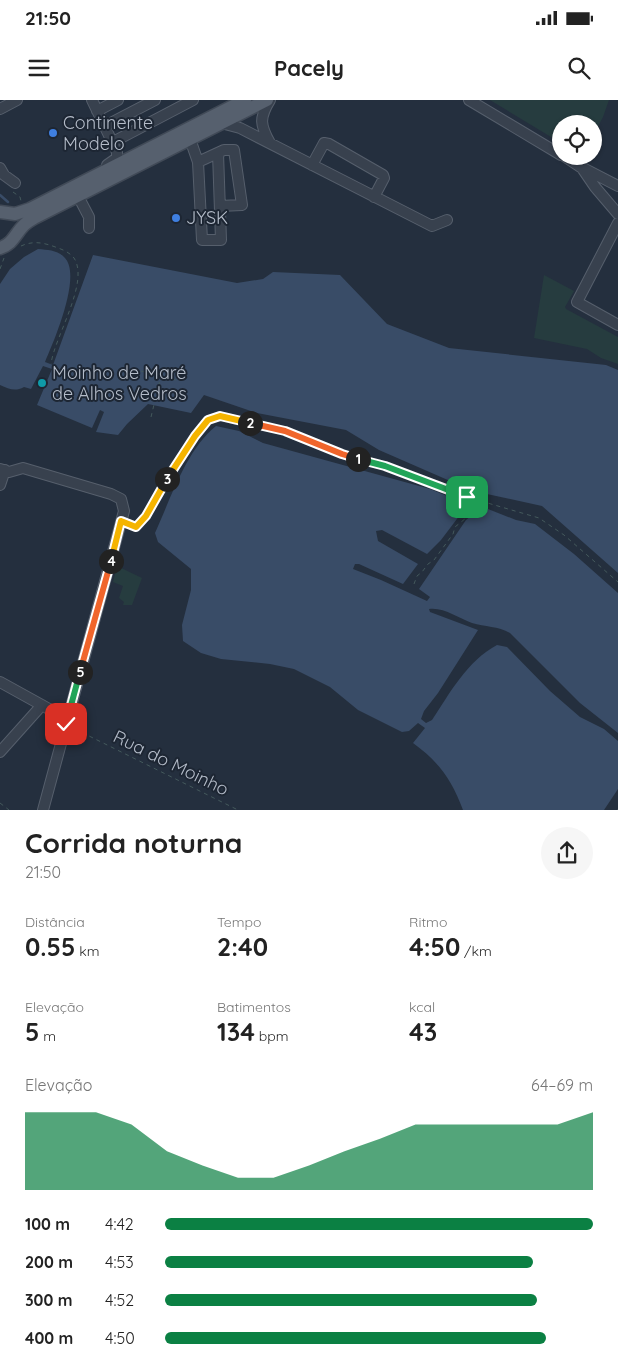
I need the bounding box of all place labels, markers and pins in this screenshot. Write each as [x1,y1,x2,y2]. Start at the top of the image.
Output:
place label: Continente Modelo [63,111,153,155]
marker: Continente Modelo [47,127,59,139]
place label: JYSK [186,206,228,229]
marker: JYSK [170,212,182,224]
place label: Moinho de Maré de Alhos Vedros [52,361,187,405]
marker: Moinho de Maré de Alhos Vedros [36,377,48,389]
pin: 2 [238,410,262,436]
pin: 1 [346,446,370,472]
pin: 3 [154,466,180,492]
pin [446,476,488,518]
pin: 4 [98,548,124,574]
pin: 5 [68,660,92,684]
pin [45,703,87,745]

